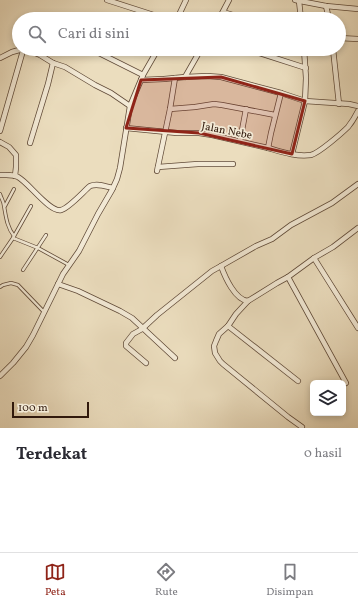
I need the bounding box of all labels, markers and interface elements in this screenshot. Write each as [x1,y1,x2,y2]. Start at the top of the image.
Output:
search box [12,12,346,56]
icon: search [26,23,48,45]
text: Cari di sini [58,24,129,45]
street label: Jalan Nebe [200,119,253,144]
map controls [310,380,346,416]
button: layers [310,380,346,416]
scale bar [12,400,89,419]
text: 100 m [18,401,48,416]
text: Terdekat [16,443,87,466]
text: 0 hasil [304,445,342,463]
tab: Peta [44,561,66,600]
tab: Rute [155,561,178,600]
tab: Disimpan [266,561,314,600]

